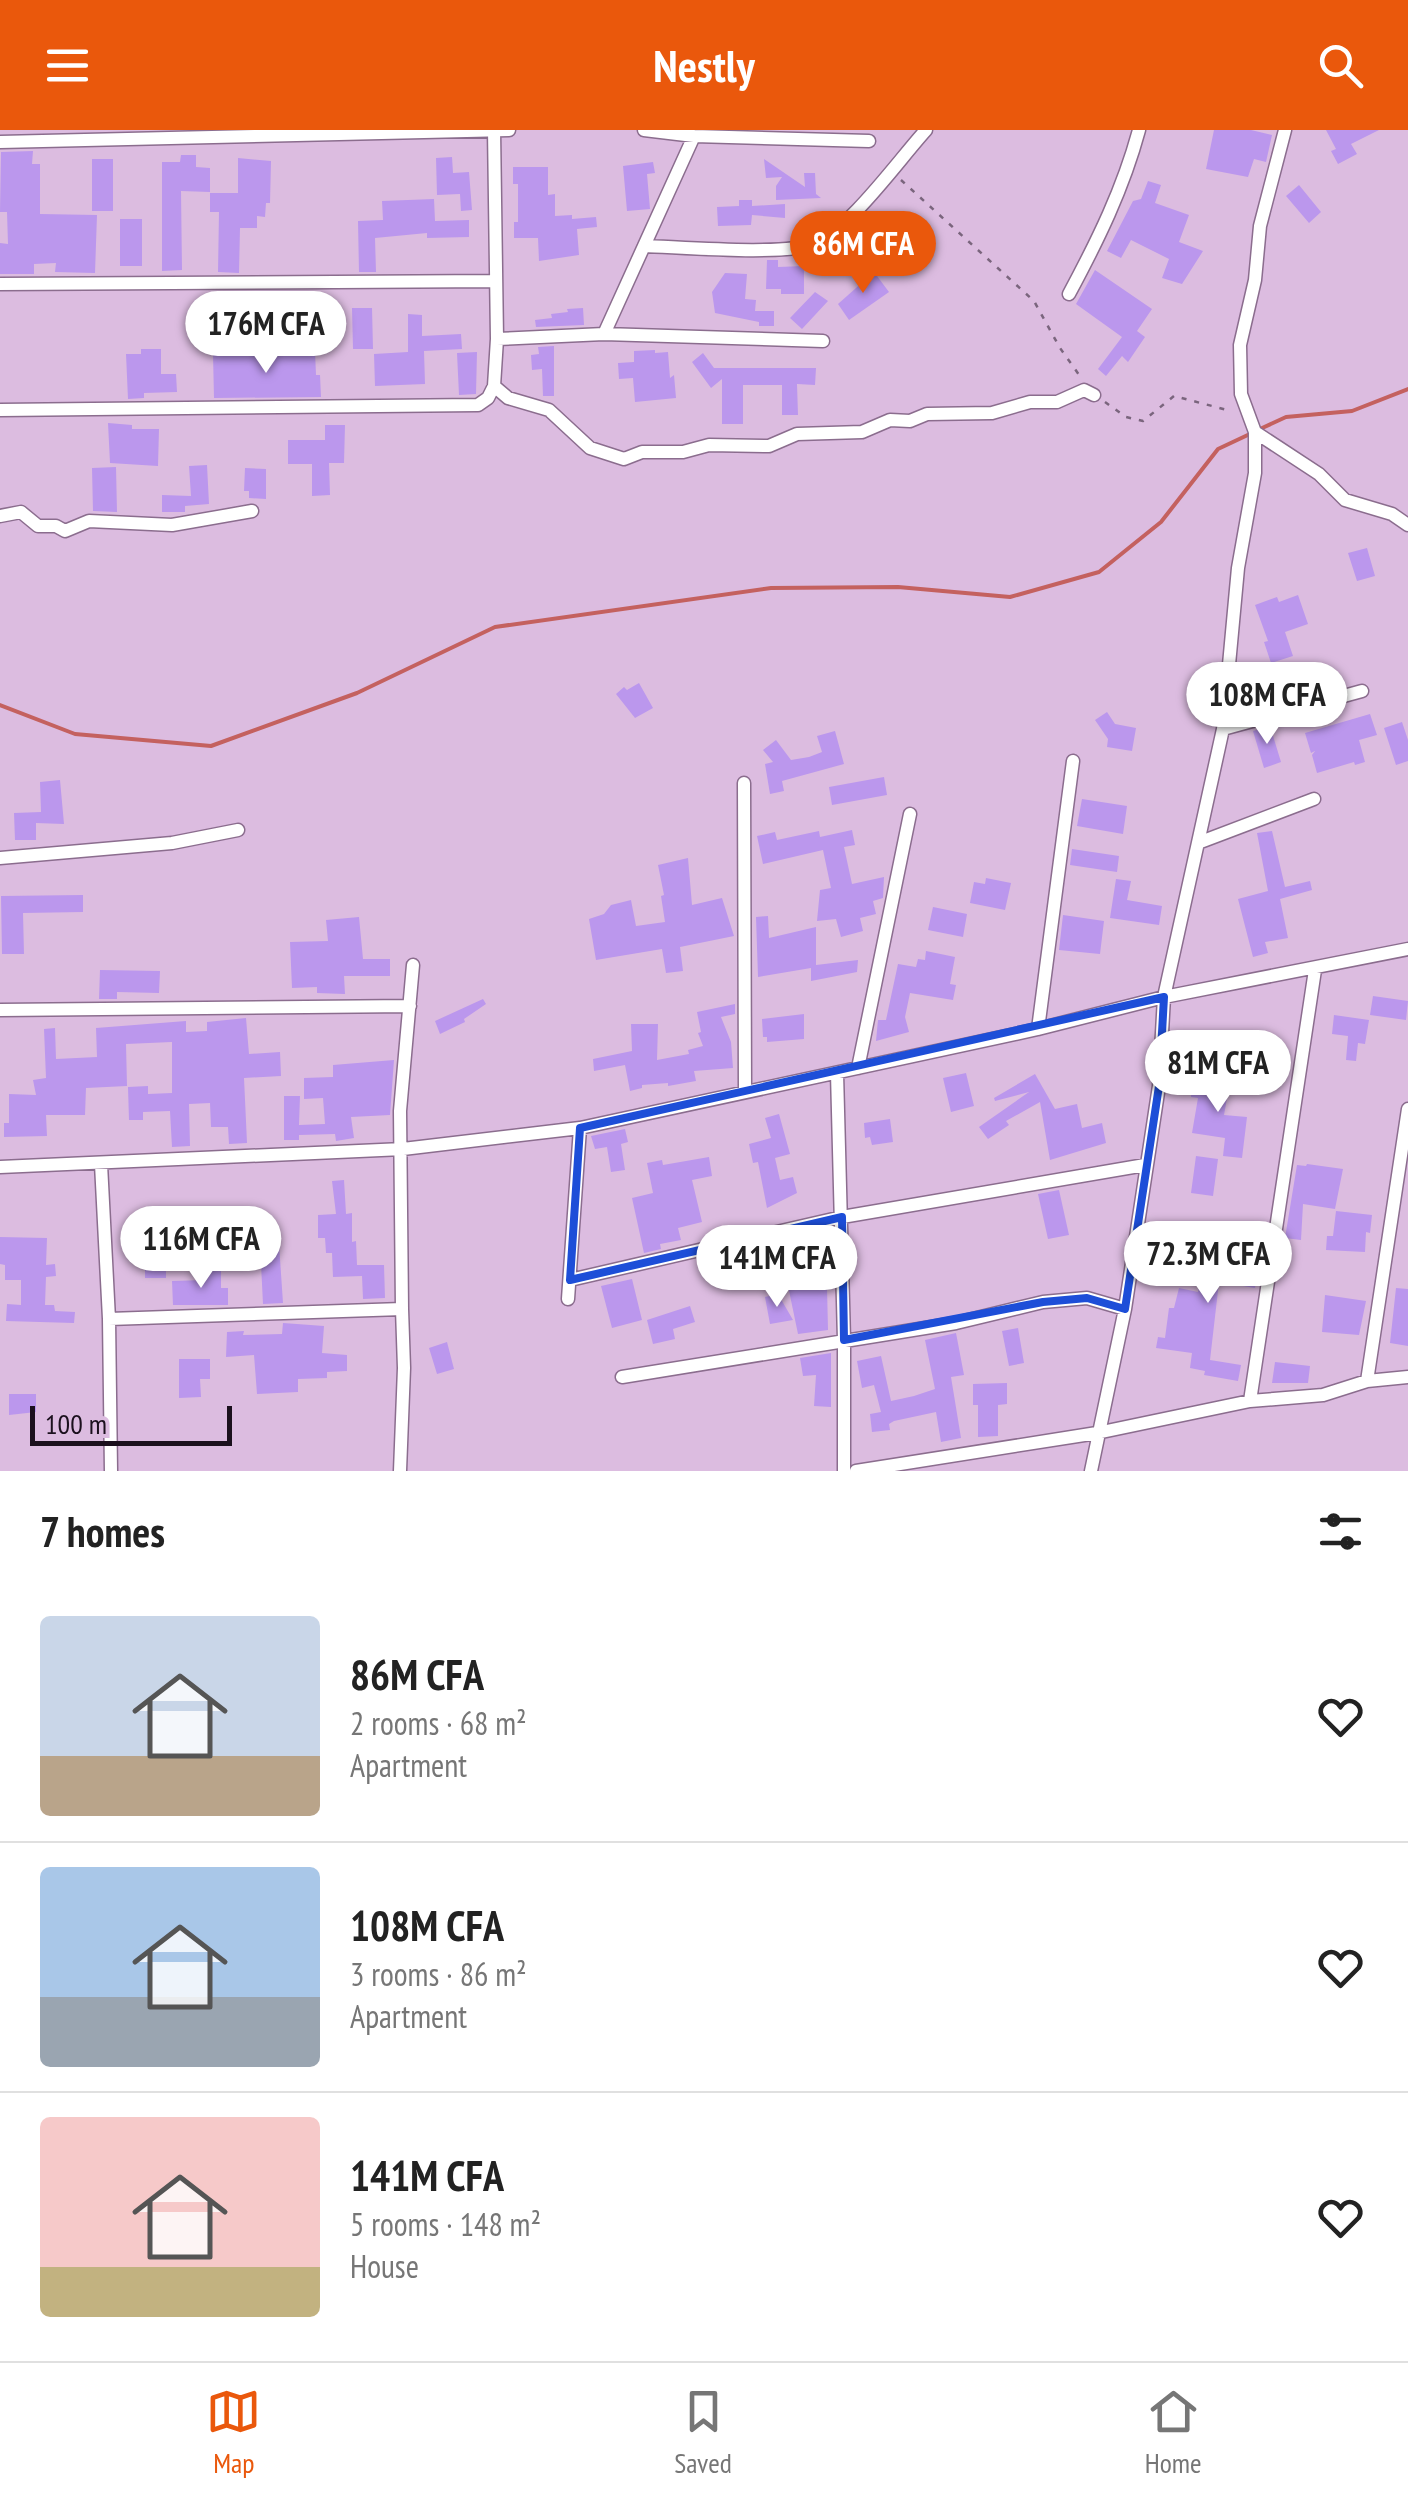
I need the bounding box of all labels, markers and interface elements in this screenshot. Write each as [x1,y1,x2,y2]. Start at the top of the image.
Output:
text: Nestly [653,36,755,94]
icon: menu [40,38,95,93]
icon: search [1313,38,1368,93]
pin: 86M CFA [771,211,955,296]
text: 86M CFA [812,222,914,264]
pin: 176M CFA [163,291,369,376]
text: 176M CFA [207,302,325,344]
pin: 108M CFA [1164,662,1370,747]
text: 108M CFA [1208,673,1326,715]
pin: 81M CFA [1126,1030,1310,1115]
text: 81M CFA [1167,1041,1269,1083]
pin: 116M CFA [98,1206,304,1291]
text: 116M CFA [142,1217,260,1259]
pin: 72.3M CFA [1094,1221,1322,1306]
pin: 141M CFA [674,1225,880,1310]
text: 72.3M CFA [1146,1232,1270,1274]
text: 141M CFA [718,1236,836,1278]
scale bar [30,1401,232,1446]
text: 100 m [45,1405,107,1442]
text: 7 homes [40,1504,165,1559]
icon: filters [1313,1504,1368,1559]
text: 86M CFA [350,1647,484,1702]
icon: home [120,1656,240,1776]
icon: heart [1313,1689,1368,1744]
text: 2 rooms · 68 m² [350,1702,527,1744]
text: Apartment [350,1744,467,1786]
text: 108M CFA [350,1898,504,1953]
icon: home [120,1907,240,2027]
icon: heart [1313,1940,1368,1995]
text: 3 rooms · 86 m² [350,1953,527,1995]
text: Apartment [350,1995,467,2037]
text: 141M CFA [350,2148,504,2203]
icon: home [120,2157,240,2277]
icon: heart [1313,2190,1368,2245]
text: 5 rooms · 148 m² [350,2203,541,2245]
text: House [350,2245,419,2287]
tab: Map [206,2384,261,2481]
tab: Saved [674,2384,732,2481]
tab: Home [1145,2384,1202,2481]

